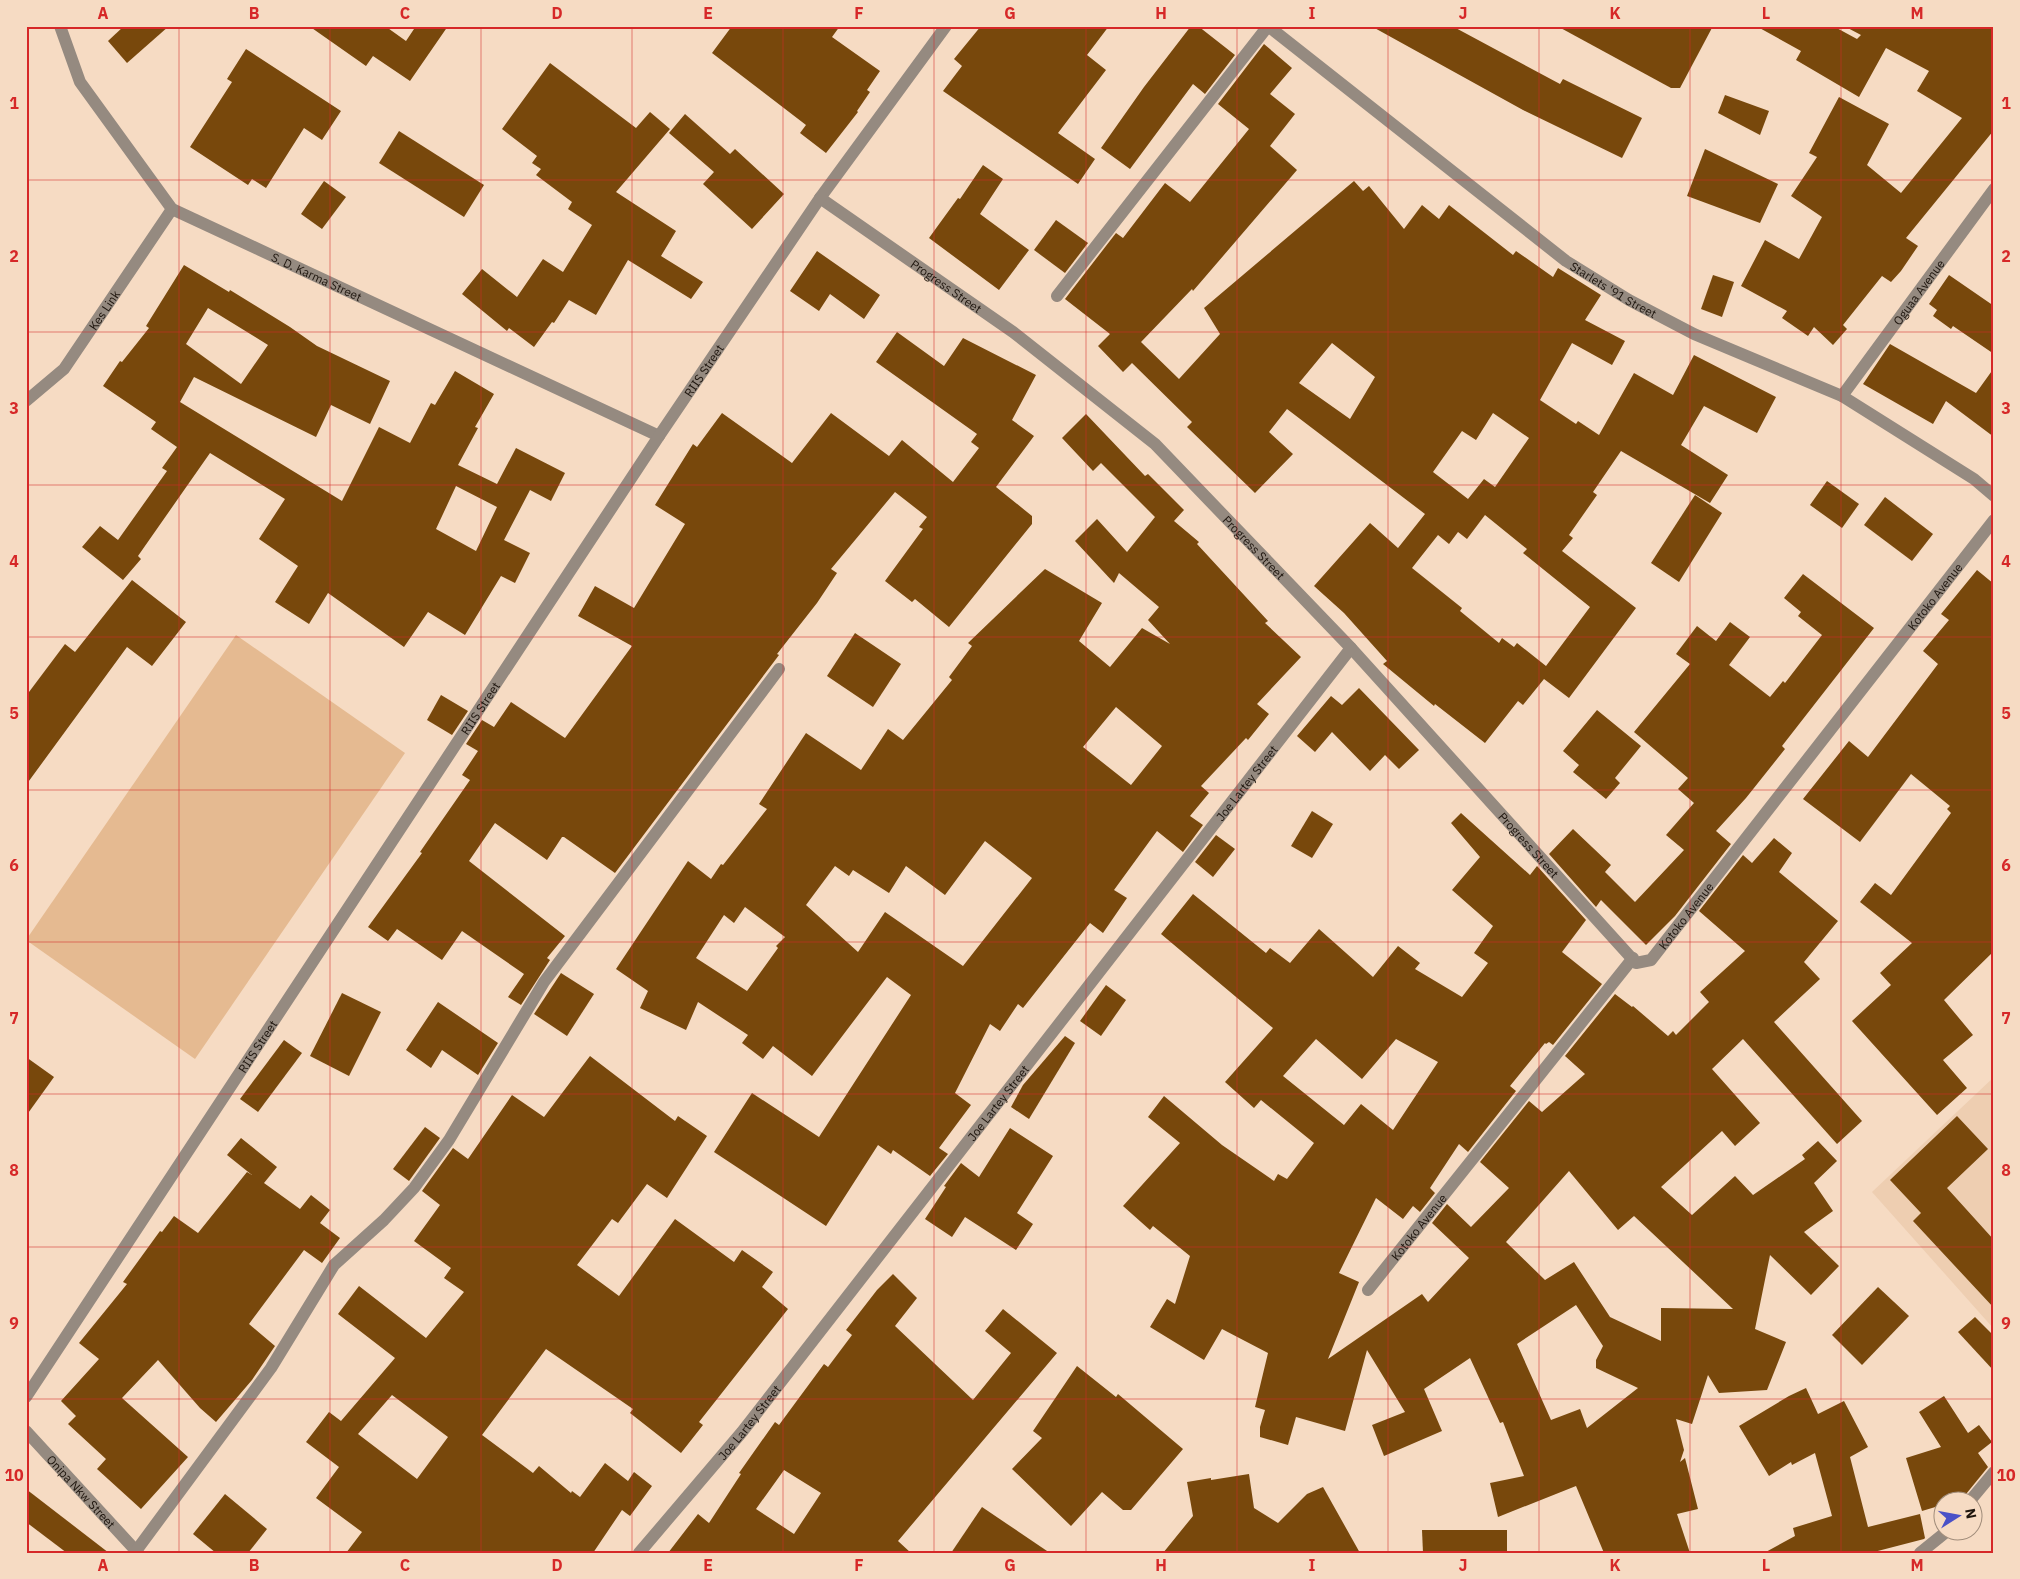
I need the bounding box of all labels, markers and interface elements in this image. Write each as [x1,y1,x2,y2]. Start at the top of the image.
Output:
text: A [98,3,109,23]
text: B [249,3,260,23]
text: C [400,3,410,23]
text: D [551,3,563,23]
text: E [703,3,713,23]
text: F [854,3,864,23]
text: G [1004,3,1016,23]
text: H [1155,3,1167,23]
text: I [1309,3,1316,23]
text: J [1459,3,1467,23]
text: K [1609,3,1621,23]
text: L [1762,3,1770,23]
text: M [1910,3,1924,23]
text: 1 [9,93,19,113]
text: 1 [2001,93,2011,113]
text: 2 [9,246,19,266]
text: 2 [2001,246,2011,266]
street label: S. D. Karma Street [269,249,364,304]
street label: Progress Street [908,256,985,316]
street label: Oguaa Avenue [1889,256,1948,328]
street label: Starlets '91 Street [1568,258,1659,321]
street label: Kes Link [85,287,123,333]
street label: RIIS Street [680,341,726,399]
text: 3 [9,398,19,418]
text: 3 [2001,398,2011,418]
street label: Progress Street [1220,512,1288,582]
text: 4 [9,551,19,571]
text: 4 [2001,551,2011,571]
street label: Kotoko Avenue [1904,559,1966,633]
street label: RIIS Street [457,679,503,737]
text: 5 [9,703,19,723]
text: 5 [2001,703,2011,723]
street label: Joe Lartey Street [1212,742,1280,824]
street label: Progress Street [1496,809,1562,881]
text: 6 [9,855,19,875]
text: 6 [2001,855,2011,875]
street label: Kotoko Avenue [1655,879,1717,952]
text: 7 [9,1008,19,1028]
text: 7 [2001,1008,2011,1028]
street label: RIIS Street [234,1017,280,1075]
street label: Joe Lartey Street [964,1062,1032,1143]
text: 8 [9,1160,19,1180]
text: 8 [2001,1160,2011,1180]
street label: Kotoko Avenue [1387,1190,1450,1263]
text: 9 [9,1313,19,1333]
text: 9 [2001,1313,2011,1333]
street label: Joe Lartey Street [714,1382,783,1463]
street label: Onipa Nkw Street [44,1452,119,1531]
text: 10 [4,1465,24,1485]
text: 10 [1996,1465,2016,1485]
north arrow [1932,1492,1982,1542]
text: N [1961,1507,1981,1520]
text: A [98,1555,109,1575]
text: B [249,1555,260,1575]
text: C [400,1555,410,1575]
text: D [551,1555,563,1575]
text: E [703,1555,713,1575]
text: F [854,1555,864,1575]
text: G [1004,1555,1016,1575]
text: H [1155,1555,1167,1575]
text: I [1309,1555,1316,1575]
text: J [1459,1555,1467,1575]
text: K [1609,1555,1621,1575]
text: L [1762,1555,1770,1575]
text: M [1910,1555,1924,1575]

